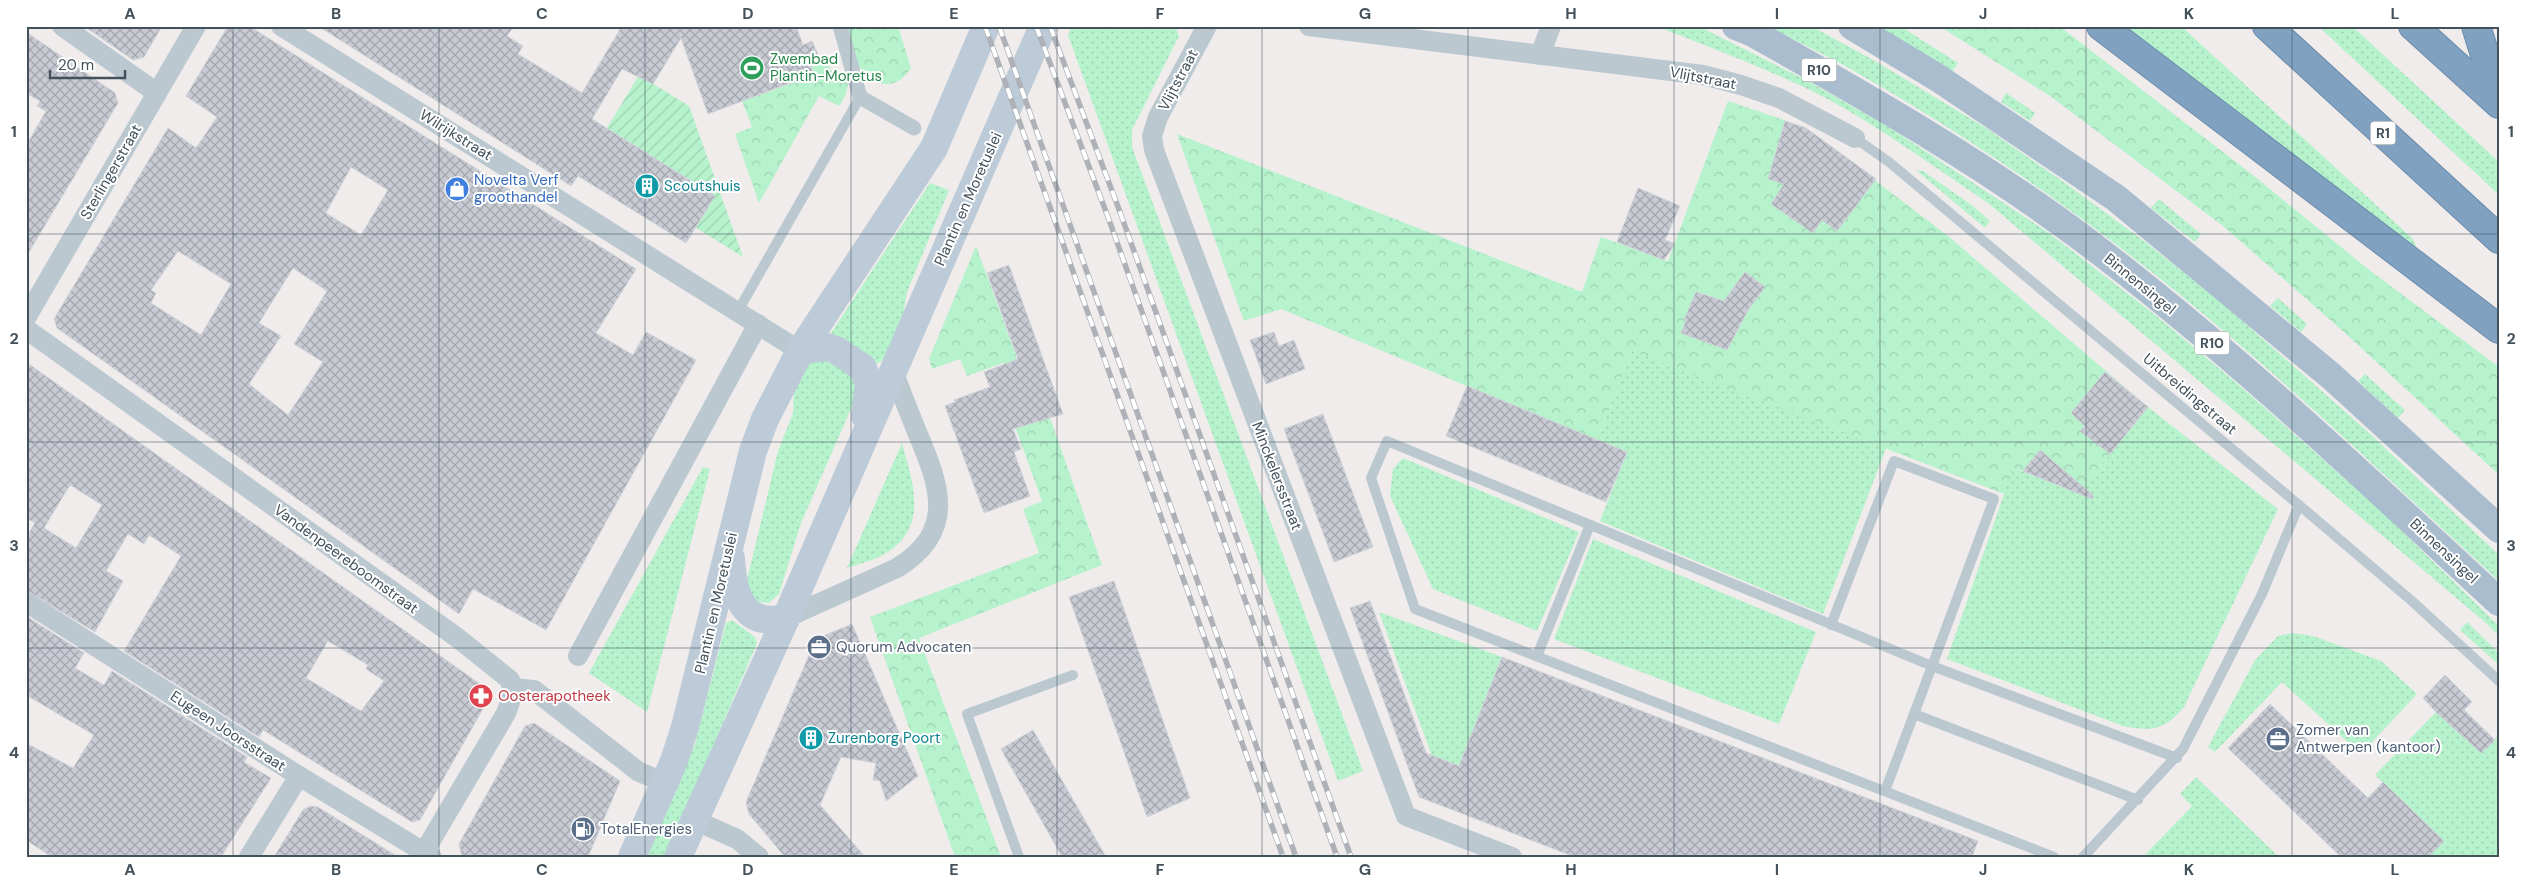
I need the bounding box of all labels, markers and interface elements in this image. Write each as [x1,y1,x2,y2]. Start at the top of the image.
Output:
text: A [124,3,136,24]
text: B [331,3,341,24]
text: C [536,3,548,24]
text: D [742,3,754,24]
text: E [949,3,959,24]
text: F [1156,3,1165,24]
text: G [1359,3,1371,24]
text: H [1565,3,1577,24]
text: I [1775,3,1779,24]
text: J [1979,3,1987,24]
text: K [2184,3,2195,24]
text: L [2391,3,2400,24]
street label: Vlijtstraat [1153,46,1203,114]
scale bar [50,48,125,80]
place label: Zwembad Plantin-Moretus [770,49,882,86]
text: 20 m [58,55,94,75]
sports icon: Zwembad Plantin-Moretus [739,55,765,81]
road number: R10 [1802,58,1836,82]
street label: Vlijtstraat [1668,62,1738,94]
street label: Wilrijkstraat [416,105,496,165]
text: 1 [11,121,17,142]
street label: Sterlingerstraat [76,121,146,223]
text: 1 [2508,121,2514,142]
road number: R1 [2370,122,2396,144]
street label: Plantin en Moretuslei [929,129,1007,269]
place label: Novelta Verf groothandel [474,170,559,207]
building icon: Scoutshuis [634,173,660,199]
shop icon: Novelta Verf groothandel [444,176,470,202]
place label: Scoutshuis [664,176,741,196]
street label: Binnensingel [2100,249,2180,319]
text: 2 [9,328,19,349]
text: 2 [2506,328,2516,349]
road number: R10 [2194,332,2230,354]
street label: Uitbreidingstraat [2139,349,2241,439]
street label: Minckelersstraat [1247,419,1307,533]
street label: Vandenpeereboomstraat [270,500,422,618]
street label: Binnensingel [2405,514,2483,588]
street label: Plantin en Moretuslei [690,530,742,676]
text: 3 [9,535,19,556]
text: 3 [2506,535,2516,556]
office icon: Quorum Advocaten [806,634,832,660]
place label: Quorum Advocaten [836,637,971,657]
pharmacy icon: Oosterapotheek [468,683,494,709]
street label: Eugeen Joorsstraat [166,686,290,776]
place label: Oosterapotheek [498,686,611,706]
place label: Zomer van Antwerpen (kantoor) [2296,720,2441,757]
building icon: Zurenborg Poort [798,725,824,751]
office icon: Zomer van Antwerpen (kantoor) [2265,726,2291,752]
place label: Zurenborg Poort [828,728,941,748]
text: 4 [9,742,19,763]
text: 4 [2506,742,2516,763]
fuel station icon: TotalEnergies [570,816,596,842]
place label: TotalEnergies [600,819,692,839]
text: A [124,859,136,880]
text: B [331,859,341,880]
text: C [536,859,548,880]
text: D [742,859,754,880]
text: E [949,859,959,880]
text: F [1156,859,1165,880]
text: G [1359,859,1371,880]
text: H [1565,859,1577,880]
text: I [1775,859,1779,880]
text: J [1979,859,1987,880]
text: K [2184,859,2195,880]
text: L [2391,859,2400,880]

